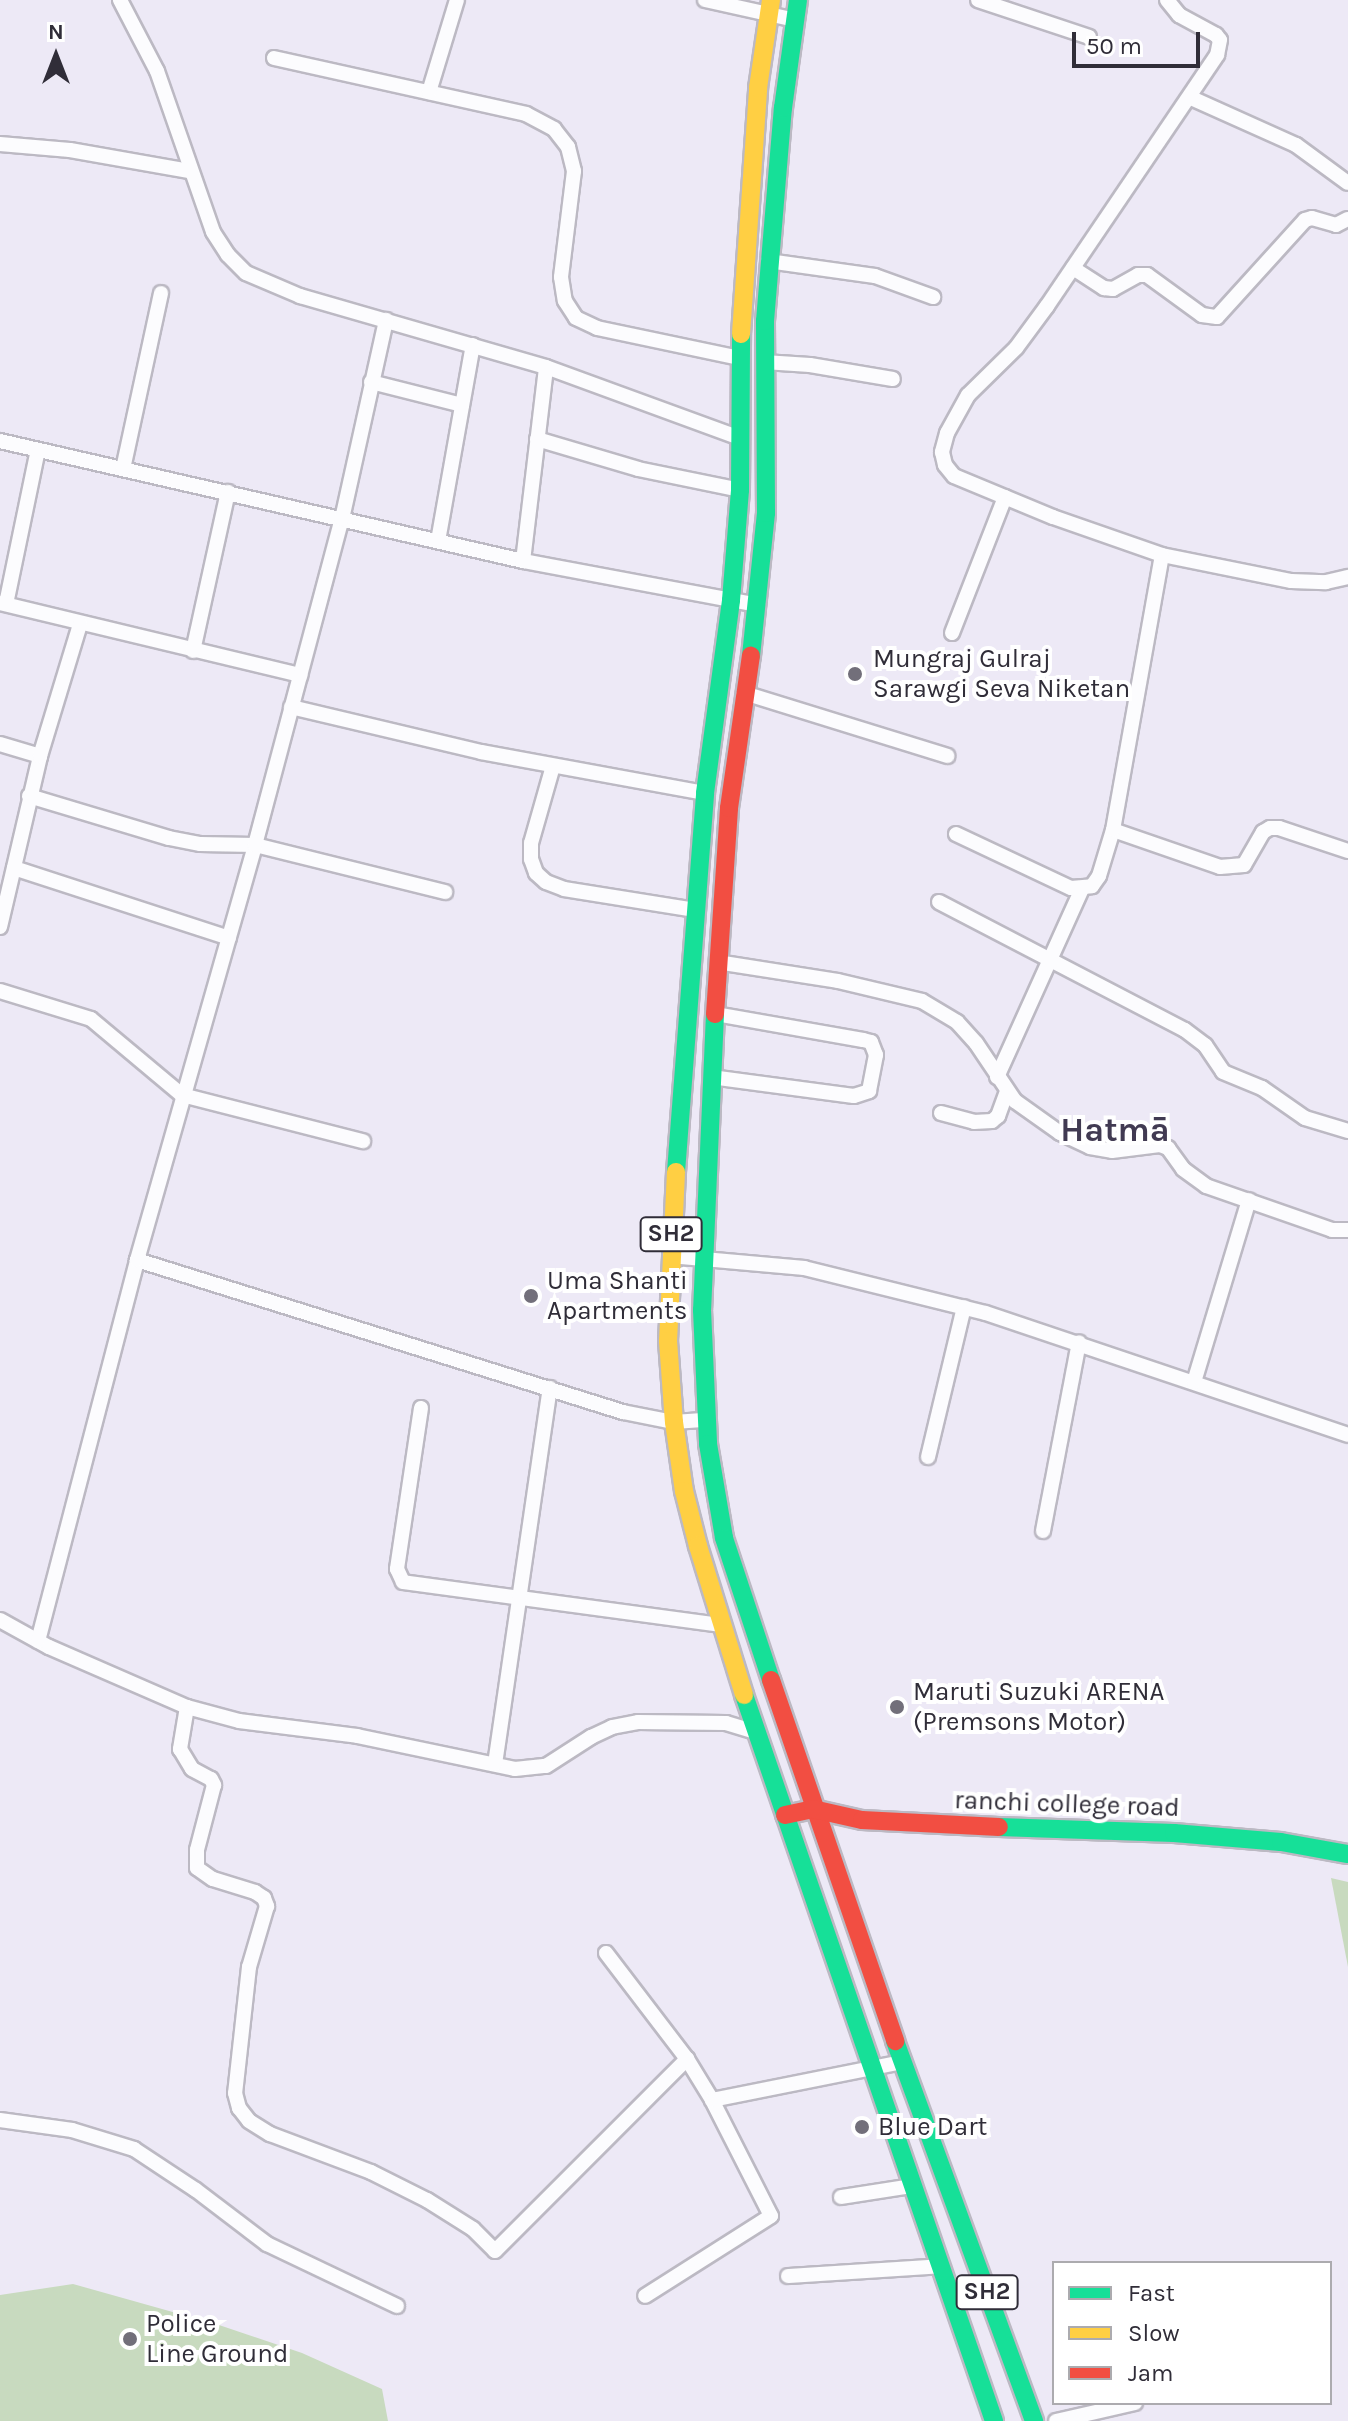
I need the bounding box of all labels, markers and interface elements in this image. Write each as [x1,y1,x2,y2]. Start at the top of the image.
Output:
north arrow [16,16,96,96]
scale bar [1076,16,1204,66]
text: N [48,19,64,45]
text: 50 m [1086,32,1142,60]
place label: Mungraj Gulraj Sarawgi Seva Niketan [873,643,1130,704]
marker: Mungraj Gulraj Sarawgi Seva Niketan [844,663,866,685]
district label: Hatmā [1060,1111,1170,1151]
road number: SH2 [639,1214,703,1254]
place label: Uma Shanti Apartments [547,1265,688,1326]
marker: Uma Shanti Apartments [522,1287,540,1305]
place label: Maruti Suzuki ARENA (Premsons Motor) [913,1676,1164,1738]
marker: Maruti Suzuki ARENA (Premsons Motor) [888,1698,906,1716]
street label: ranchi college road [954,1784,1180,1824]
place label: Blue Dart [878,2111,987,2143]
marker: Blue Dart [853,2118,871,2136]
legend [1052,2261,1332,2405]
road number: SH2 [955,2272,1019,2312]
text: Fast [1128,2279,1175,2307]
place label: Police Line Ground [146,2308,288,2370]
text: Slow [1128,2319,1180,2347]
marker: Police Line Ground [121,2330,139,2348]
text: Jam [1128,2359,1173,2387]

